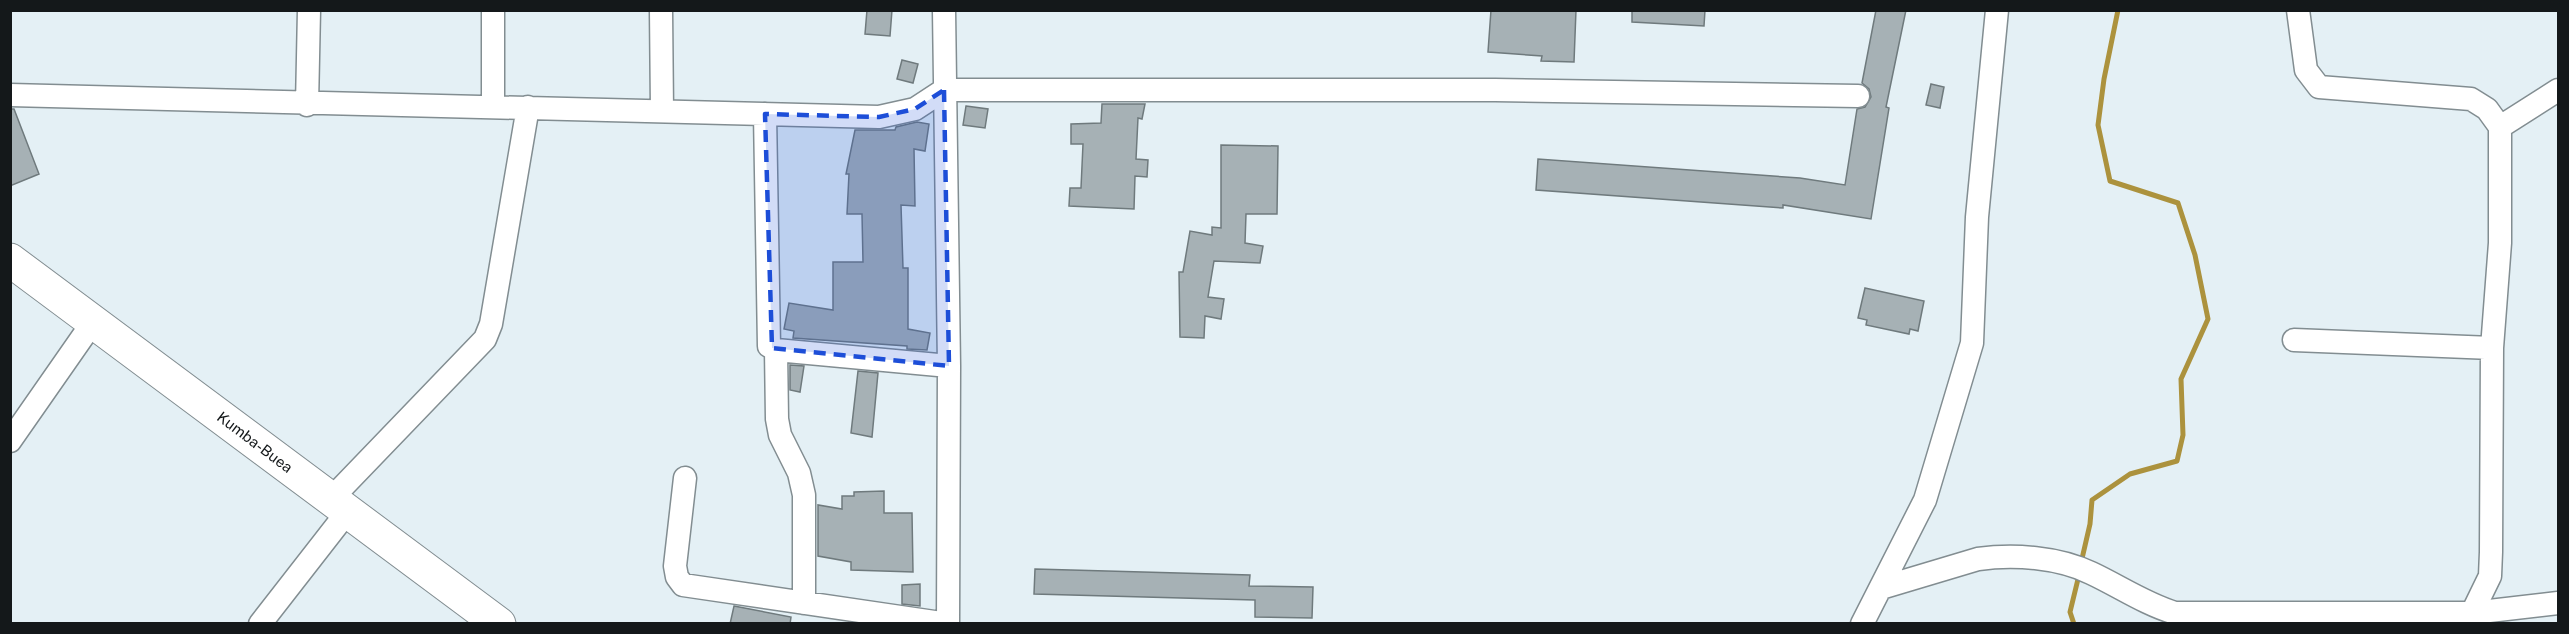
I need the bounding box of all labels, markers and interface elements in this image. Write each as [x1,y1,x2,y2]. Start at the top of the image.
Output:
street label: Kumba-Buea [214,408,296,476]

